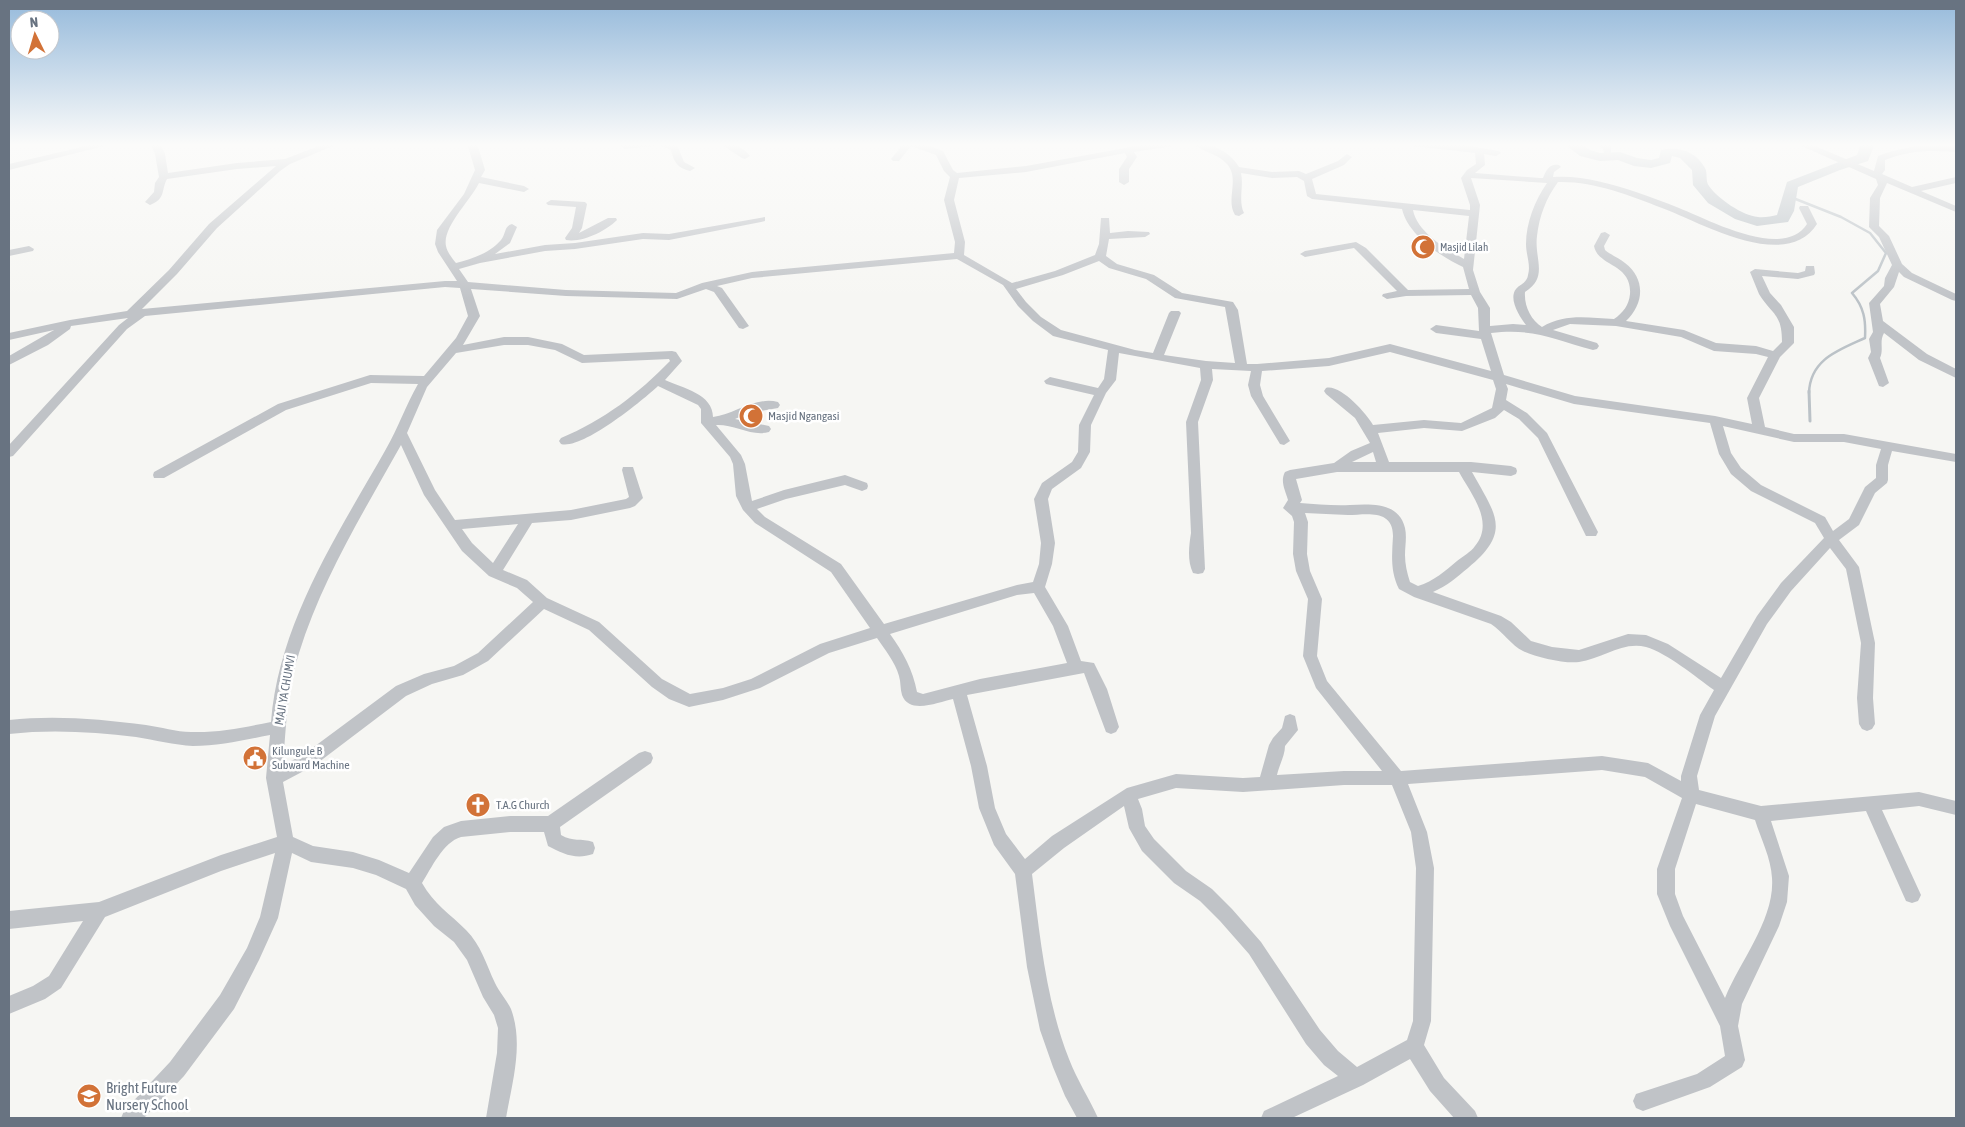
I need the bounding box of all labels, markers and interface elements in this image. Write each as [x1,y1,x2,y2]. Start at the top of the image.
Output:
north arrow [10,10,60,60]
text: N [29,14,39,30]
mosque icon: Masjid Lilah [1410,234,1436,260]
place label: Masjid Lilah [1440,241,1488,253]
mosque icon: Masjid Ngangasi [738,403,764,429]
place label: Masjid Ngangasi [768,409,840,423]
street label: MAJI YA CHUMVI [272,654,298,726]
place label: Kilungule B Subward Machine [272,744,350,772]
public building icon: Kilungule B Subward Machine [242,745,268,771]
church icon: T.A.G Church [465,792,491,818]
place label: T.A.G Church [496,798,550,812]
place label: Bright Future Nursery School [106,1079,189,1113]
school or university icon: Bright Future Nursery School [76,1083,102,1109]

